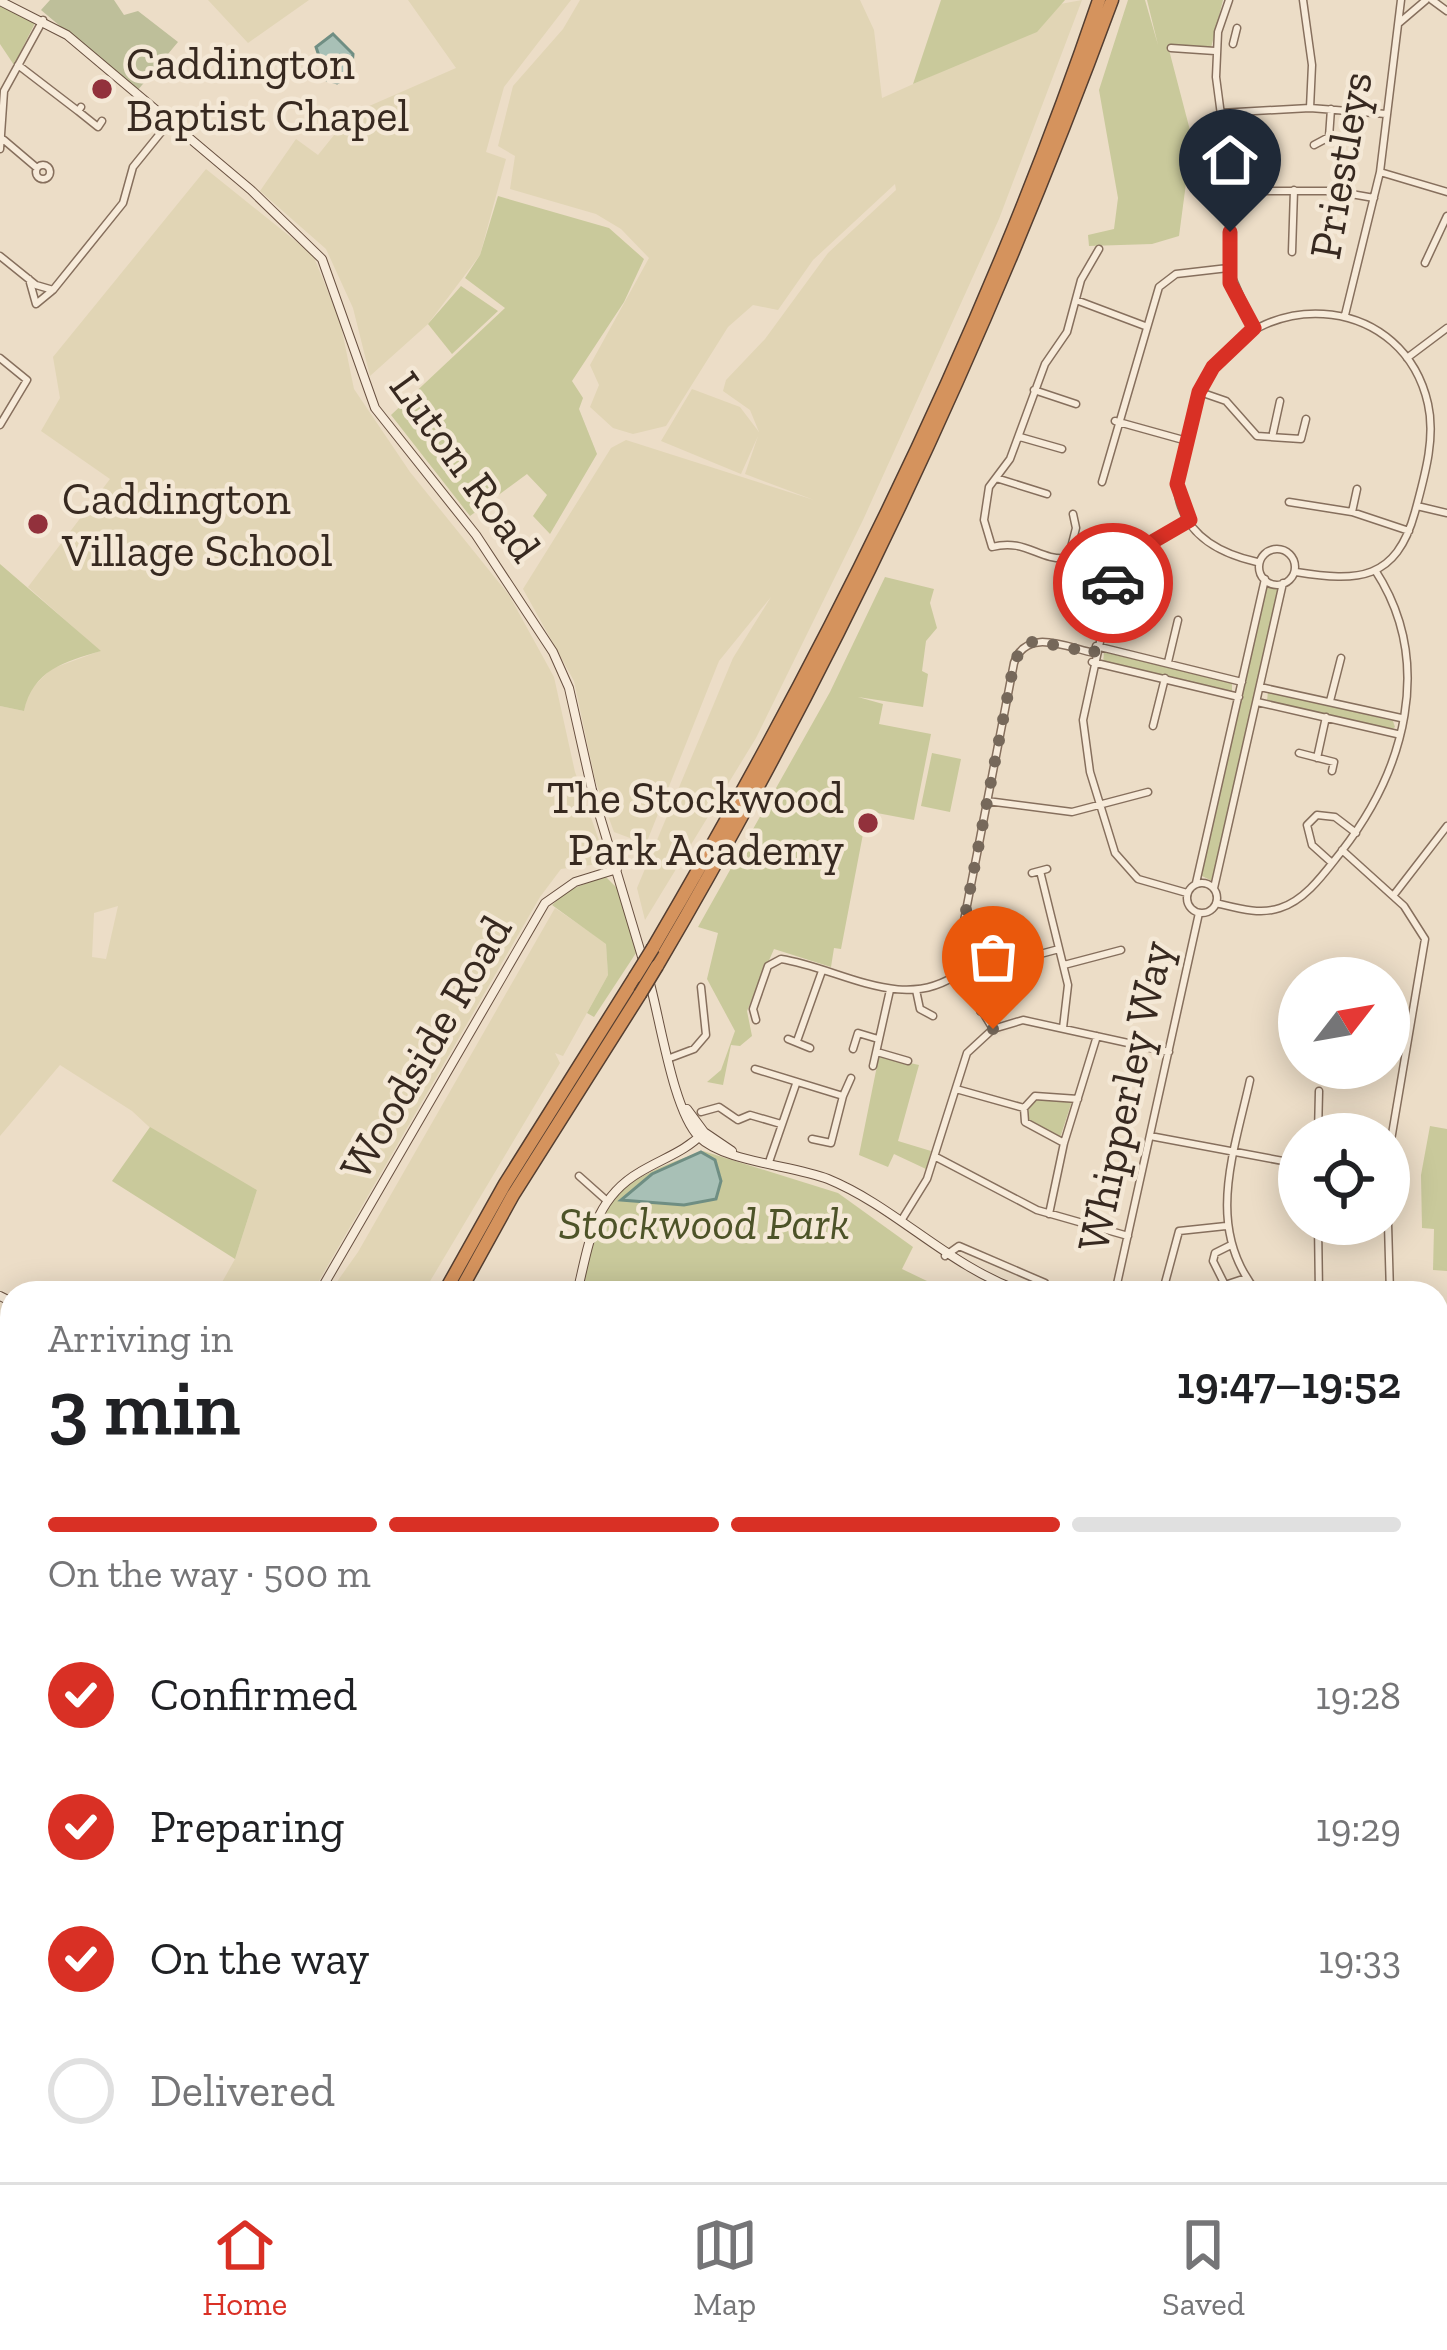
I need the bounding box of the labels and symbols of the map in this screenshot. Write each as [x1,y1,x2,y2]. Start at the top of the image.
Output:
place label: Caddington Baptist Chapel [126,37,409,143]
street label: Priestleys [1298,67,1384,263]
marker: Caddington Baptist Chapel [89,76,115,102]
pin [1179,109,1281,232]
street label: Luton Road [378,361,552,572]
place label: Caddington Village School [61,472,333,578]
marker: Caddington Village School [25,511,51,537]
courier [1053,523,1173,643]
place label: The Stockwood Park Academy [547,771,844,877]
marker: The Stockwood Park Academy [855,810,881,836]
street label: Woodside Road [328,906,523,1189]
pin [942,906,1044,1029]
street label: Whipperley Way [1066,936,1184,1256]
north arrow [1278,957,1410,1089]
park label: Stockwood Park [558,1197,850,1251]

